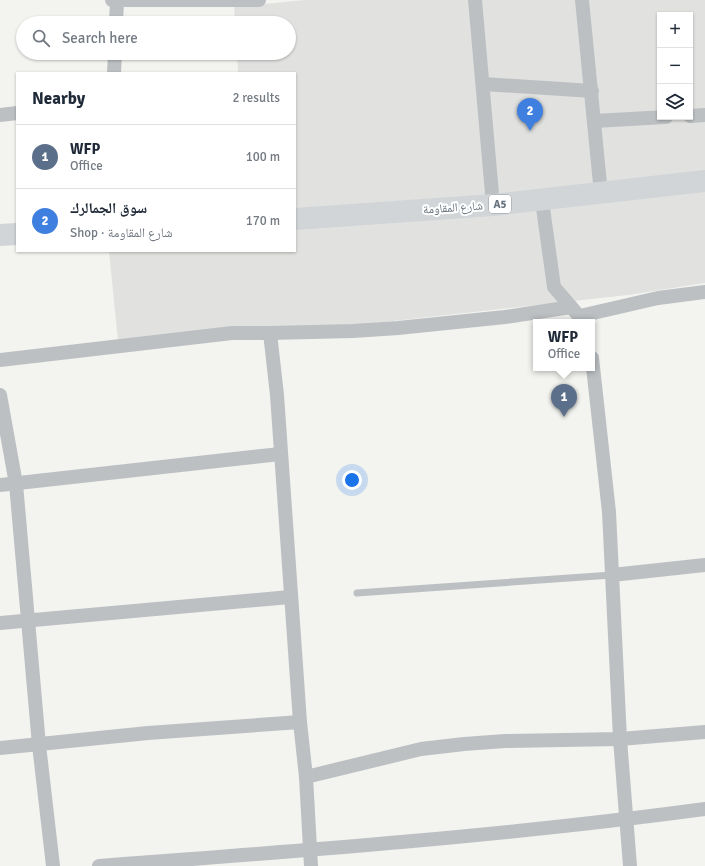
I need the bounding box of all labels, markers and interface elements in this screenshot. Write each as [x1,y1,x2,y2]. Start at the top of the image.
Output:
map controls [657,12,693,120]
button: + [657,12,693,48]
search box [16,16,296,60]
icon: search [30,27,52,49]
text: Search here [62,29,138,47]
button: − [657,48,693,84]
button: layers [657,84,693,120]
text: Nearby [32,88,85,109]
text: 2 results [232,90,280,106]
pin: 2 [517,98,543,131]
text: WFP [70,140,100,158]
text: 1 [41,149,49,165]
text: 100 m [246,149,280,165]
text: Office [70,158,103,174]
road number: A5 [489,195,511,213]
street label: شارع المقاومة [423,198,484,218]
text: سوق الجمالرك [70,199,147,217]
text: 2 [41,213,49,229]
text: 170 m [246,213,280,229]
text: Shop · شارع المقاومة [70,225,173,241]
popup [533,319,595,371]
text: WFP [548,328,578,346]
text: Office [548,346,580,362]
pin: 1 [551,384,577,417]
your location [342,470,362,490]

